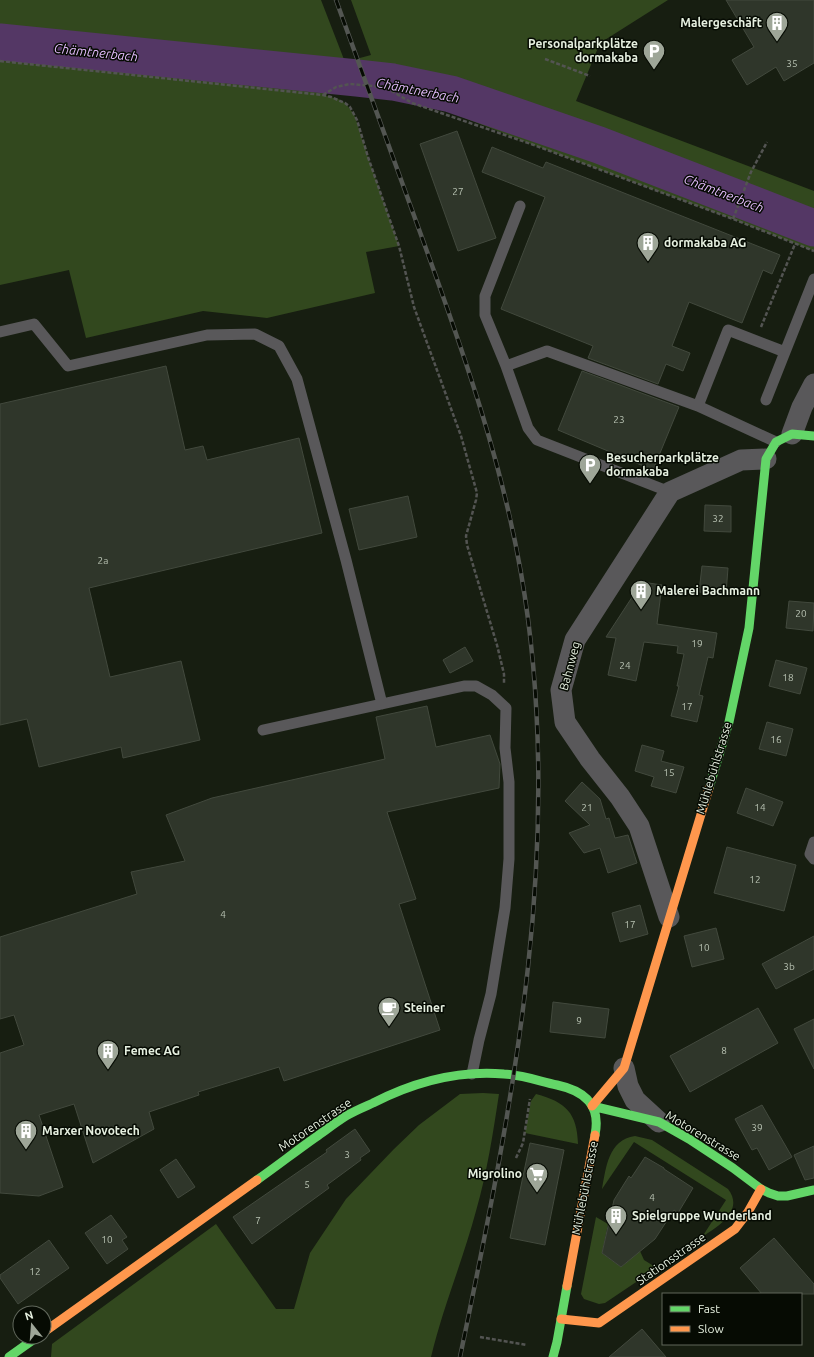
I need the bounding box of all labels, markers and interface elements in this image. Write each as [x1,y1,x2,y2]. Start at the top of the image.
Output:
building icon: Malergeschäft [764,10,790,43]
place label: Malergeschäft [680,16,762,29]
place label: Personalparkplätze dormakaba [528,37,638,64]
parking icon: Personalparkplätze dormakaba [641,38,667,71]
water label: Chämtnerbach [53,41,139,63]
house number: 35 [786,58,798,69]
water label: Chämtnerbach [375,75,461,105]
water label: Chämtnerbach [682,171,766,215]
house number: 27 [452,186,464,197]
building icon: dormakaba AG [635,230,661,263]
place label: dormakaba AG [664,236,746,249]
house number: 23 [613,414,625,425]
place label: Besucherparkplätze dormakaba [606,451,719,478]
parking icon: Besucherparkplätze dormakaba [577,452,603,485]
house number: 32 [712,513,724,524]
house number: 2a [98,555,108,566]
building icon: Malerei Bachmann [628,578,654,611]
place label: Malerei Bachmann [656,584,760,597]
house number: 20 [795,608,807,619]
house number: 19 [691,638,703,649]
street label: Bahnweg [557,640,582,692]
house number: 24 [619,660,631,671]
house number: 18 [782,672,794,683]
house number: 17 [681,701,693,712]
street label: Mühlebühlstrasse [693,720,734,815]
house number: 16 [770,734,782,745]
house number: 15 [663,767,675,778]
house number: 21 [581,802,593,813]
house number: 14 [754,802,766,813]
house number: 12 [749,874,761,885]
house number: 4 [220,909,226,920]
house number: 17 [624,919,636,930]
house number: 10 [698,942,710,953]
house number: 3b [783,961,795,972]
cafe icon: Steiner [376,995,402,1028]
place label: Steiner [404,1001,445,1014]
house number: 9 [576,1015,582,1026]
building icon: Femec AG [95,1038,121,1071]
place label: Femec AG [124,1044,180,1057]
house number: 8 [721,1045,727,1056]
street label: Motorenstrasse [276,1095,354,1154]
street label: Motorenstrasse [664,1108,743,1163]
building icon: Marxer Novotech [13,1118,39,1151]
house number: 39 [751,1122,763,1133]
place label: Marxer Novotech [42,1124,140,1137]
street label: Mühlebühlstrasse [569,1140,600,1236]
house number: 3 [344,1149,350,1160]
supermarket icon: Migrolino [524,1161,550,1194]
place label: Migrolino [468,1167,522,1180]
house number: 5 [304,1179,310,1190]
house number: 4 [649,1192,655,1203]
building icon: Spielgruppe Wunderland [603,1203,629,1236]
place label: Spielgruppe Wunderland [632,1209,772,1222]
house number: 7 [255,1215,261,1226]
street label: Stationsstrasse [634,1230,708,1287]
house number: 10 [101,1234,113,1245]
house number: 12 [29,1266,41,1277]
legend [662,1293,802,1345]
text: Fast [698,1302,720,1315]
north arrow [12,1305,52,1345]
text: N [23,1308,35,1322]
text: Slow [698,1322,724,1335]

